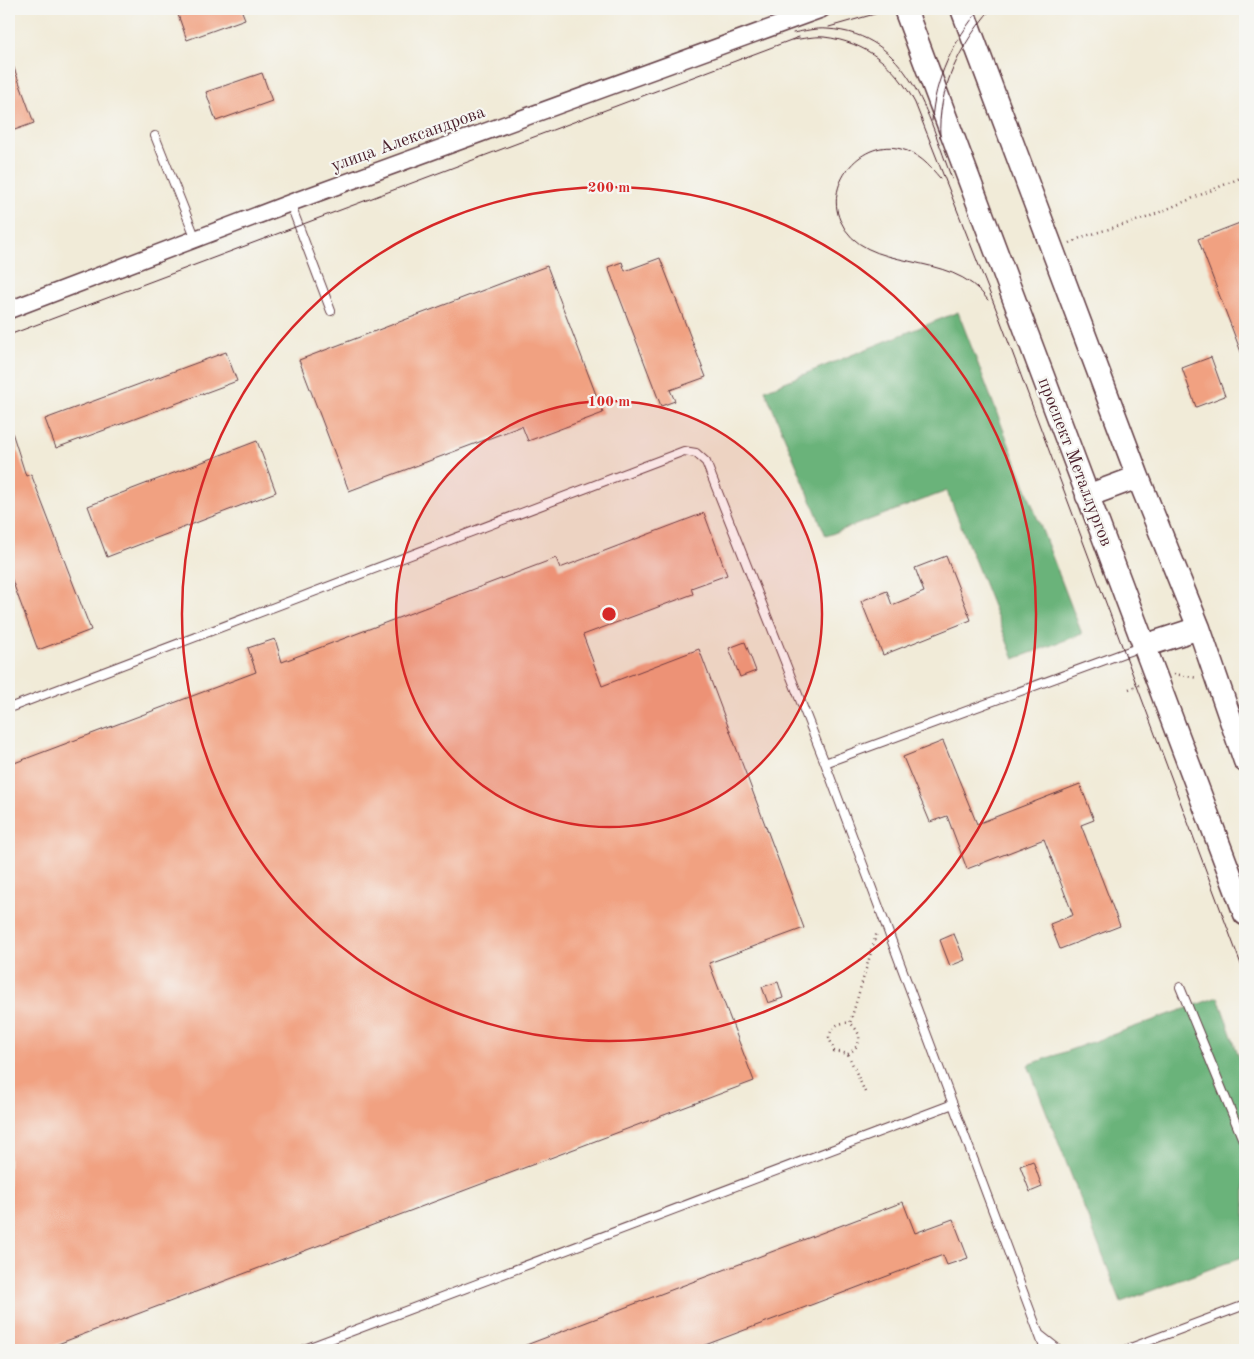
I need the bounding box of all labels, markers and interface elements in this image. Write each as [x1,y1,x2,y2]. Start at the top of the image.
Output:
street label: улица Александрова [329,103,487,175]
text: 200 m [588,181,630,196]
street label: проспект Металлургов [1035,375,1115,549]
text: 100 m [588,395,630,410]
centre of rings [600,605,618,623]

